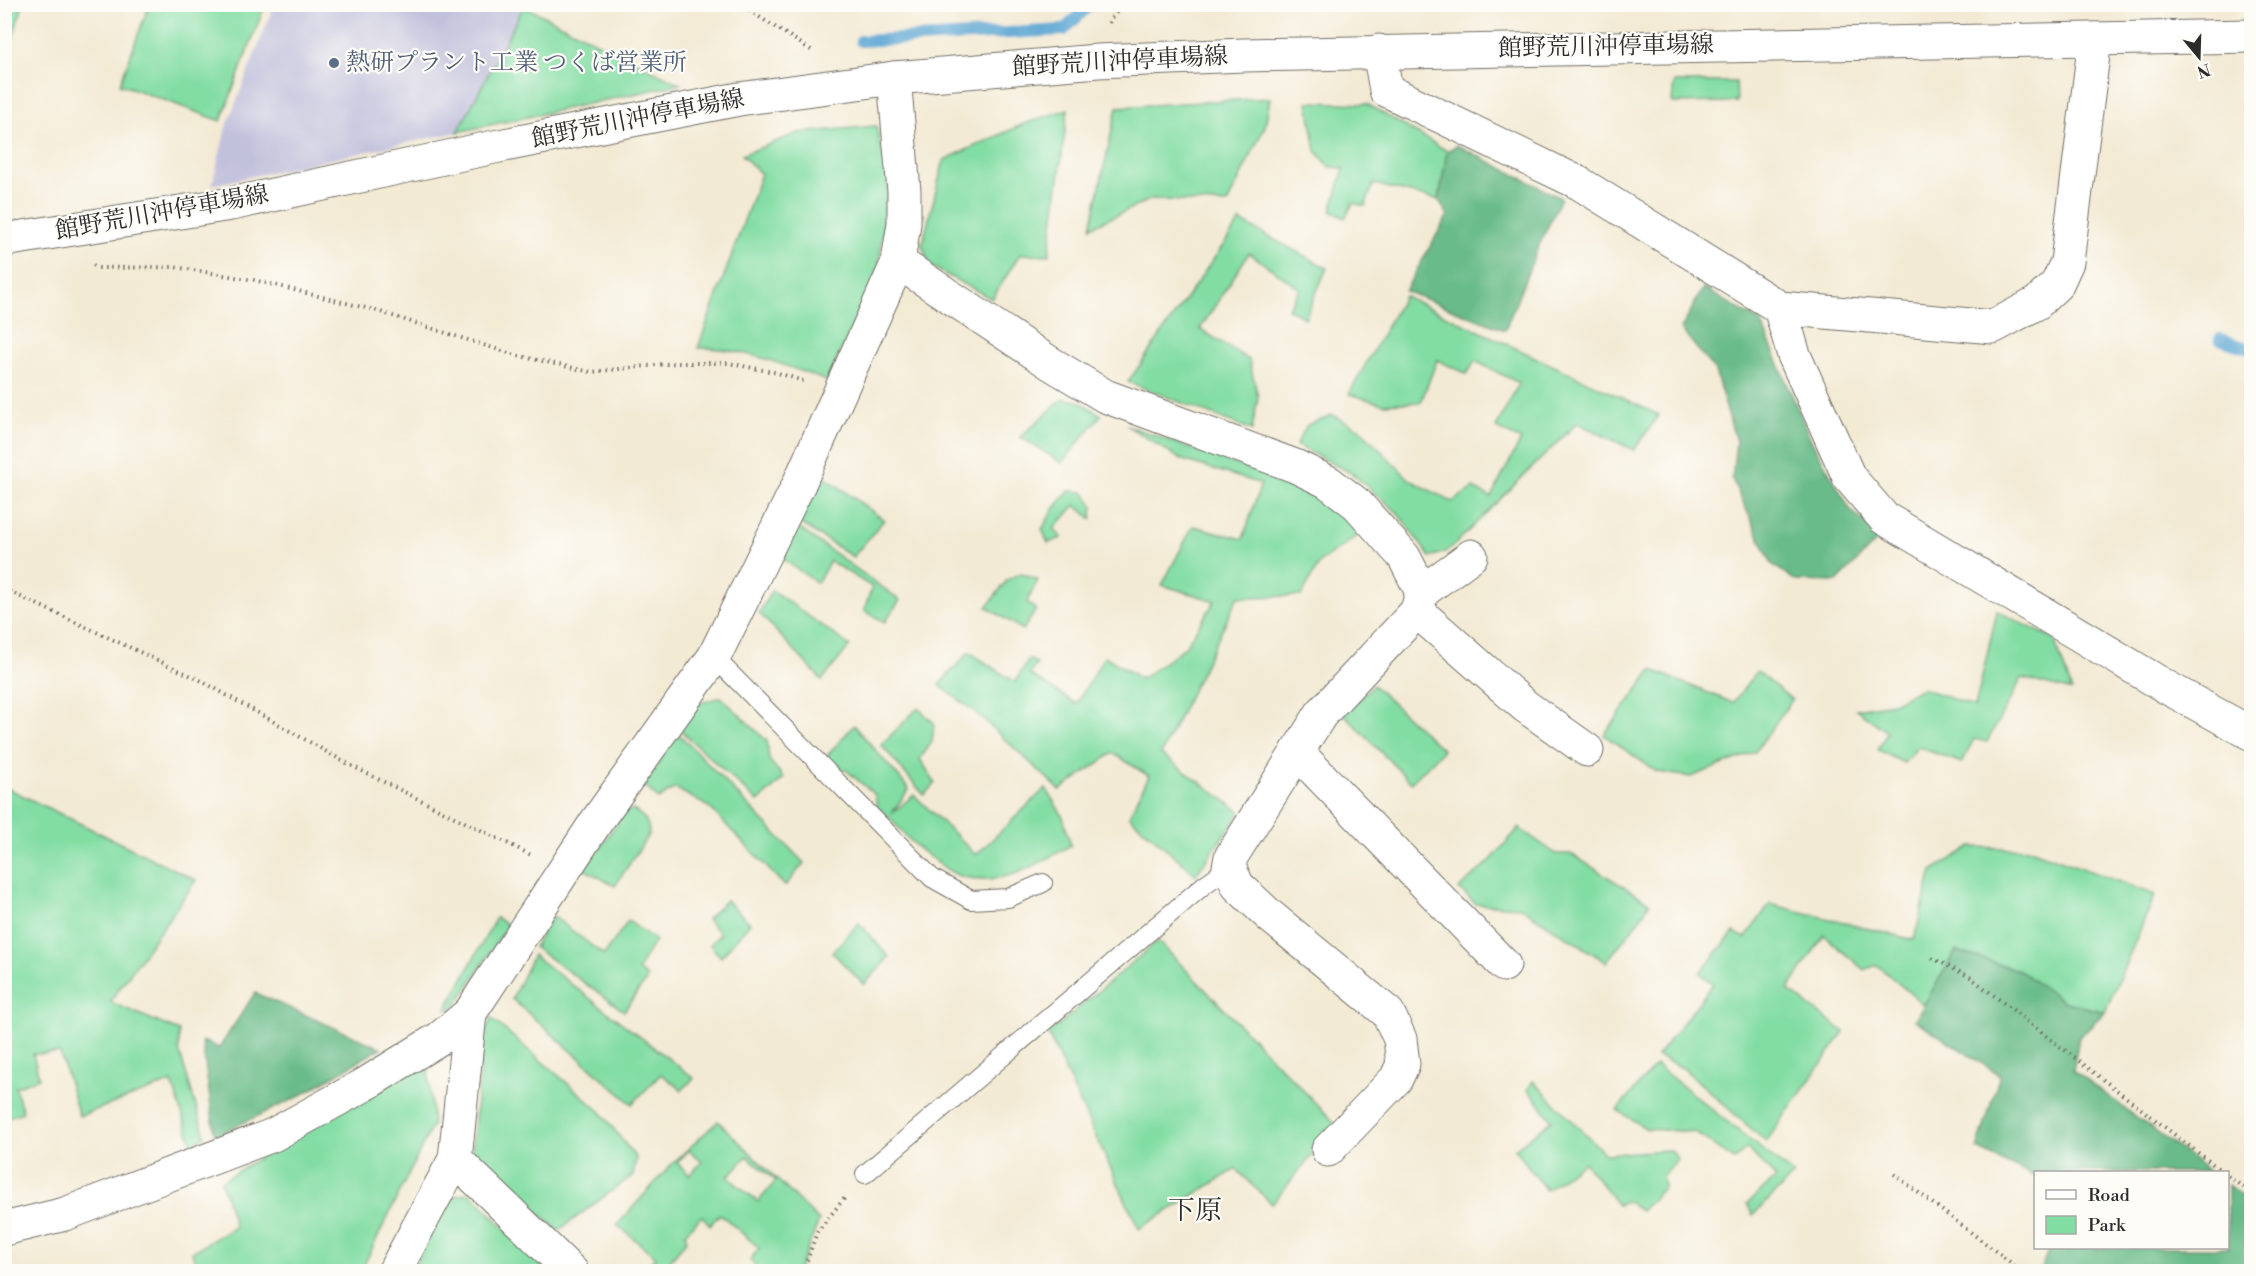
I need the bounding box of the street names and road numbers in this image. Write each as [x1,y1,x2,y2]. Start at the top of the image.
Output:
street label: 館野荒川沖停車場線 [1498,30,1714,64]
street label: 館野荒川沖停車場線 [1011,41,1229,83]
street label: 館野荒川沖停車場線 [529,84,747,154]
street label: 館野荒川沖停車場線 [53,179,271,247]

